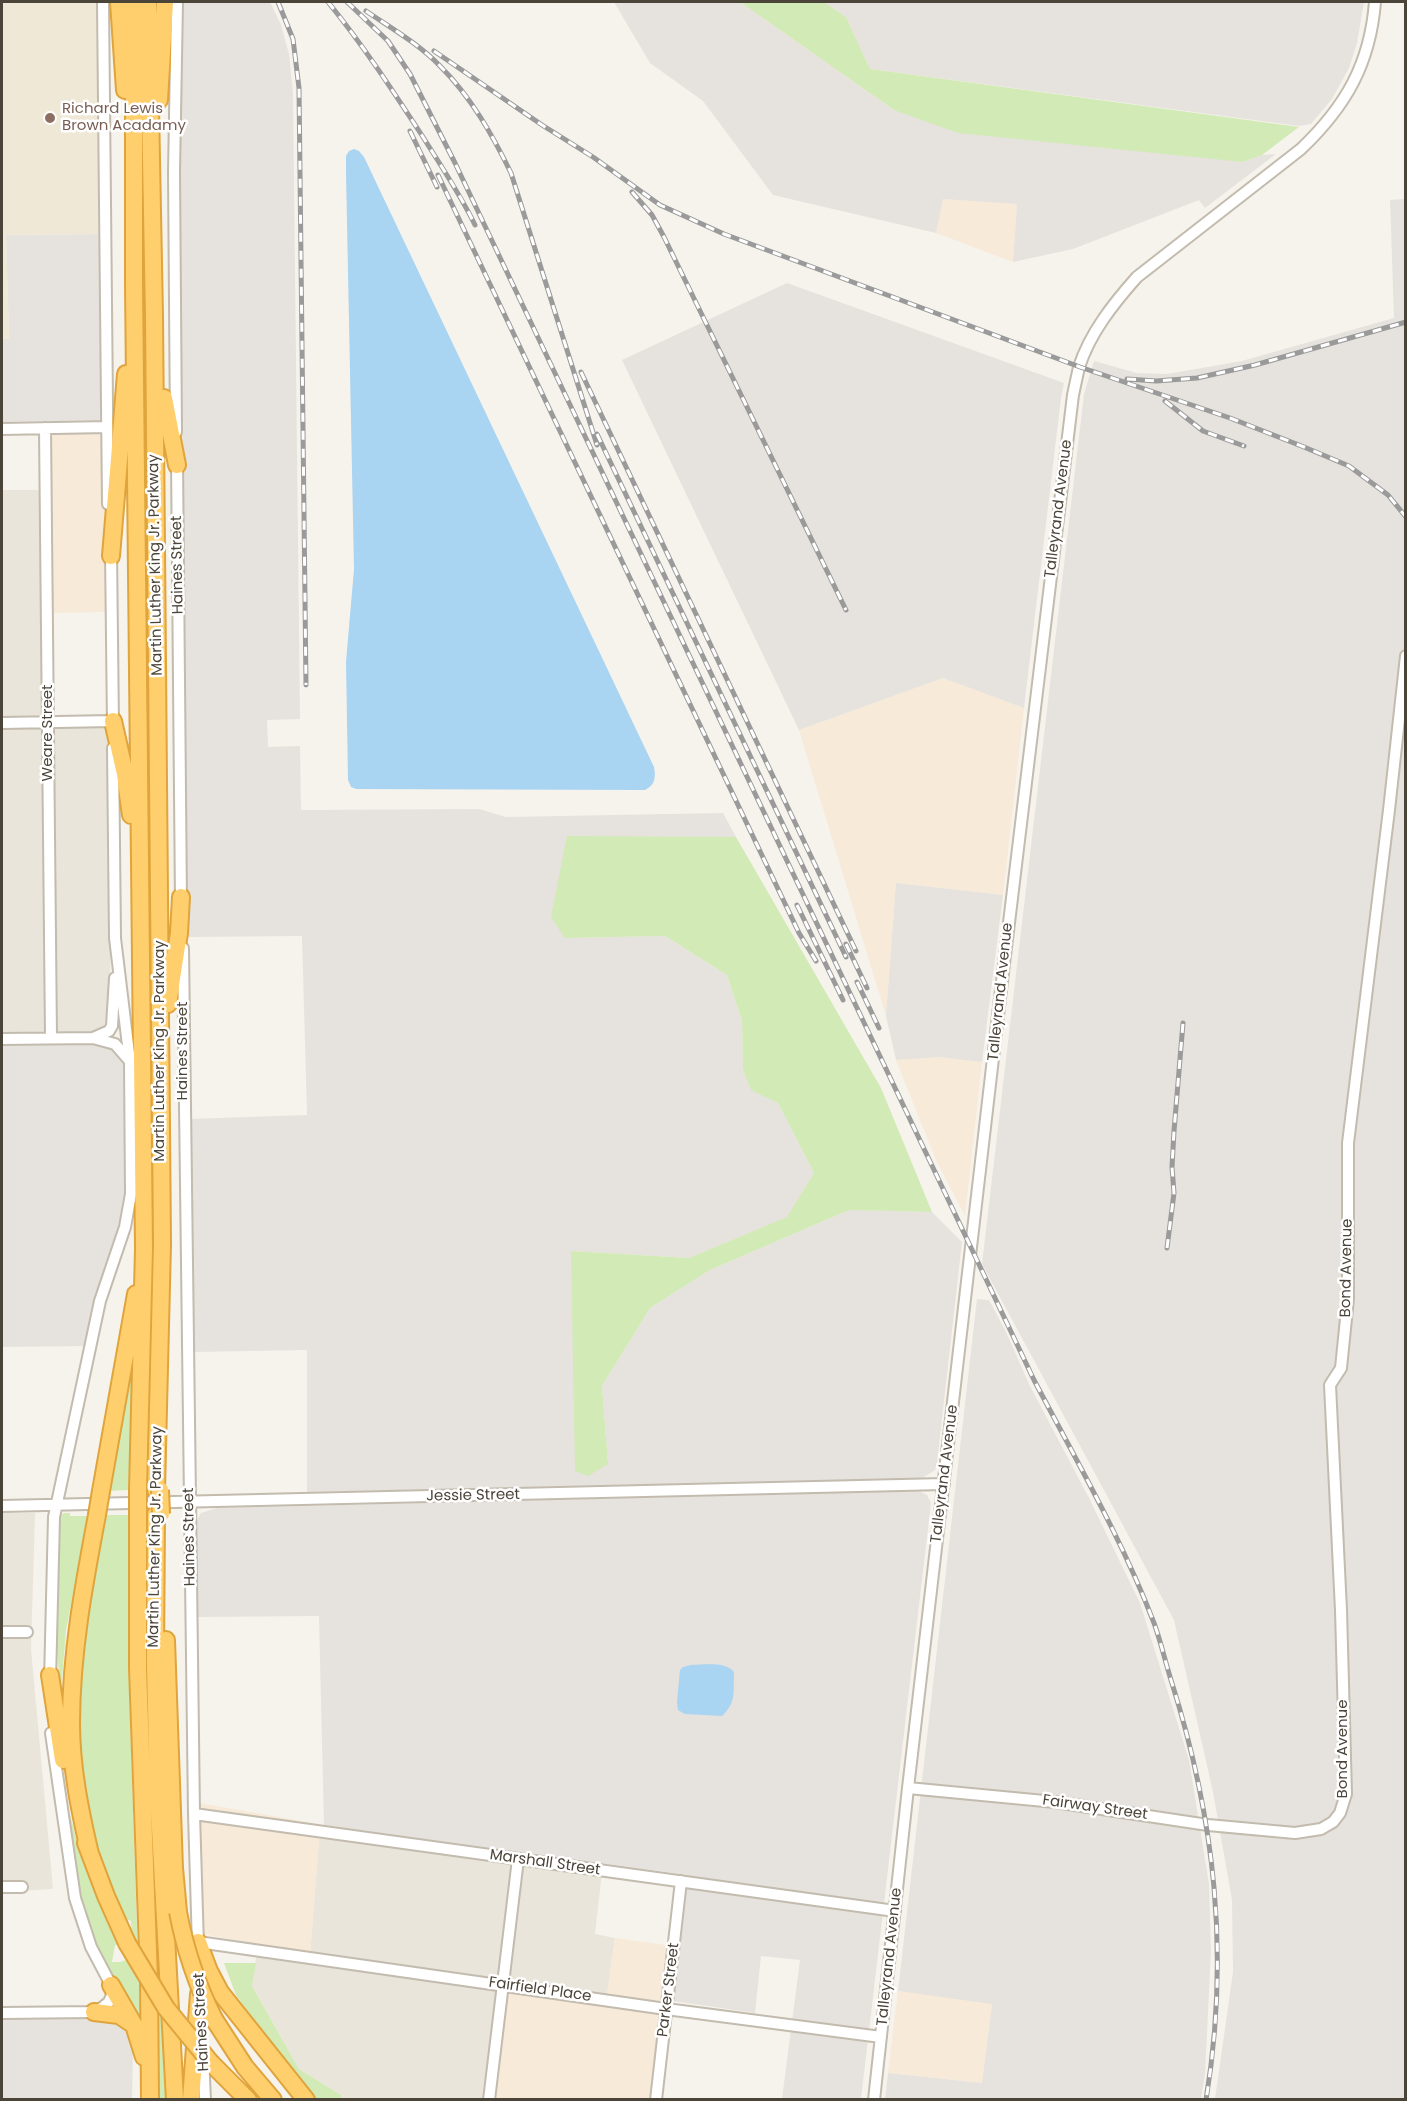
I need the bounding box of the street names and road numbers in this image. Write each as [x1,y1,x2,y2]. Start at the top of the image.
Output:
street label: Talleyrand Avenue [1042,439,1076,579]
street label: Martin Luther King Jr. Parkway [145,454,167,676]
street label: Haines Street [168,515,188,615]
street label: Weare Street [39,685,57,781]
street label: Talleyrand Avenue [985,922,1017,1062]
street label: Martin Luther King Jr. Parkway [151,940,169,1162]
street label: Haines Street [174,1002,192,1100]
street label: Bond Avenue [1337,1218,1357,1318]
street label: Talleyrand Avenue [928,1404,962,1544]
street label: Martin Luther King Jr. Parkway [145,1426,167,1648]
street label: Jessie Street [426,1486,520,1506]
street label: Haines Street [180,1487,200,1587]
street label: Bond Avenue [1334,1700,1352,1798]
street label: Fairway Street [1041,1792,1149,1824]
street label: Marshall Street [489,1846,601,1880]
street label: Talleyrand Avenue [874,1887,906,2027]
street label: Parker Street [654,1942,684,2038]
street label: Haines Street [190,1972,214,2072]
street label: Fairfield Place [487,1974,593,2006]

